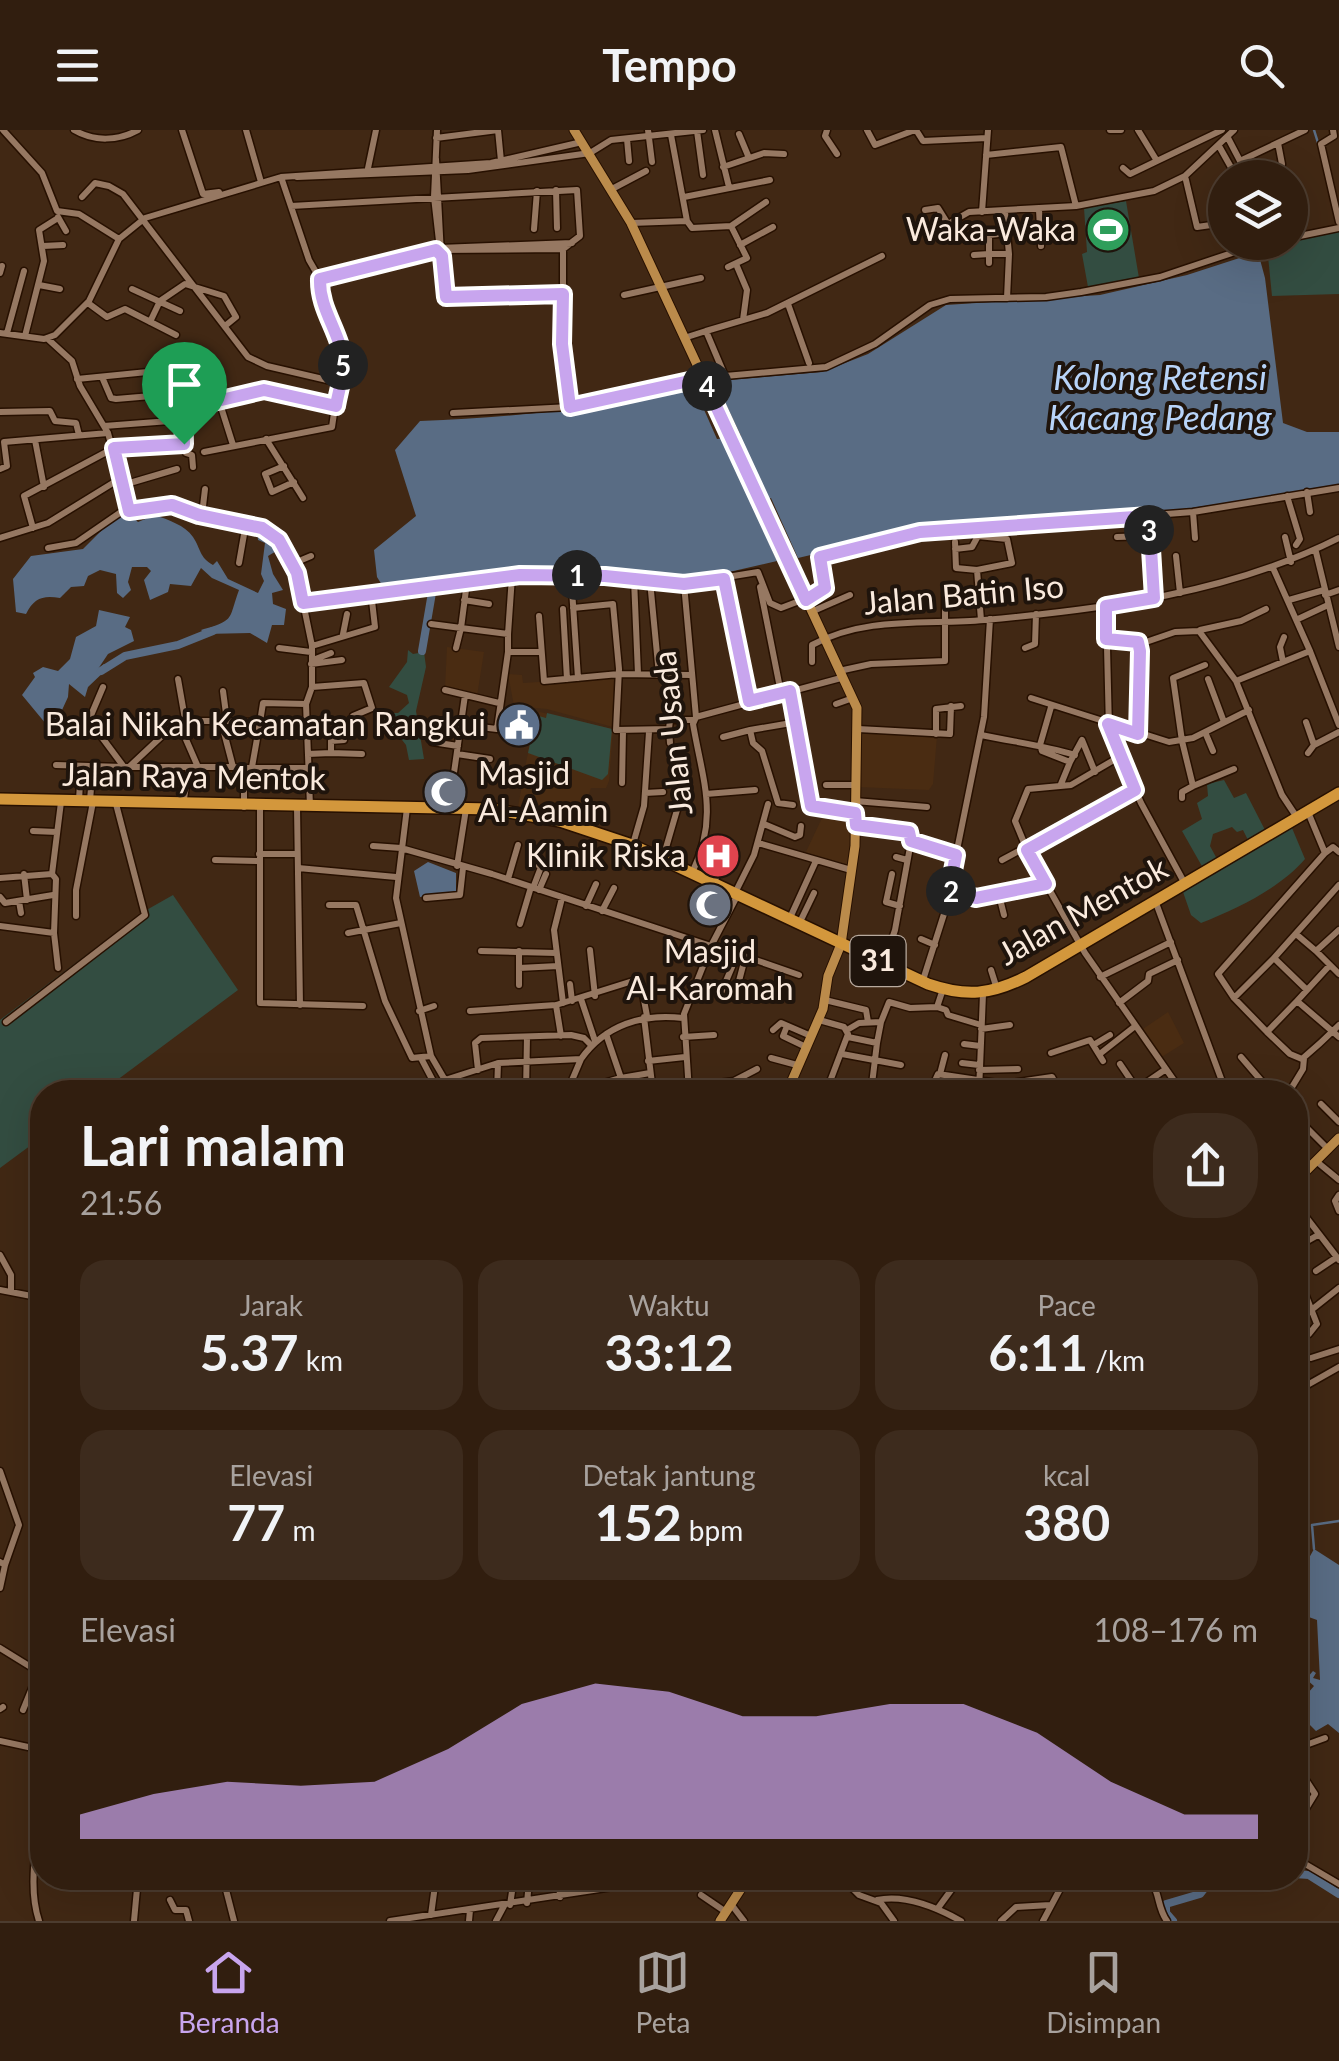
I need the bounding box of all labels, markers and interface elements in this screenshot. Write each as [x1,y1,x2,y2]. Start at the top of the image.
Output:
icon: menu [50,38,105,93]
text: Tempo [602,38,737,92]
icon: search [1234,38,1289,93]
map controls [1208,160,1308,260]
button: layers [1208,160,1308,260]
sports icon: Waka-Waka [1085,207,1131,253]
place label: Waka-Waka [906,209,1076,248]
pin: 5 [318,340,368,390]
pin [142,342,227,445]
text: 5 [335,348,351,382]
water label: Kolong Retensi Kacang Pedang [1048,355,1273,437]
icon: arrive [157,357,212,412]
pin: 4 [682,361,732,411]
text: 4 [699,369,715,403]
pin: 3 [1124,505,1174,555]
text: 3 [1141,513,1157,547]
pin: 1 [552,550,602,600]
text: 1 [569,558,585,592]
street label: Jalan Batin Iso [862,565,1066,622]
street label: Jalan Usada [644,649,700,817]
public building icon: Balai Nikah Kecamatan Rangkui [496,702,542,748]
place label: Balai Nikah Kecamatan Rangkui [45,704,486,743]
place label: Masjid Al-Aamin [478,753,608,829]
street label: Jalan Raya Mentok [62,754,327,797]
mosque icon: Masjid Al-Aamin [422,769,468,815]
hospital icon: Klinik Riska [695,833,741,879]
place label: Klinik Riska [526,835,686,874]
street label: Jalan Mentok [991,847,1175,972]
pin: 2 [926,866,976,916]
text: 2 [943,874,959,908]
mosque icon: Masjid Al-Karomah [687,882,733,928]
place label: Masjid Al-Karomah [626,931,794,1007]
road number: 31 [850,936,906,986]
text: Lari malam [80,1112,346,1178]
button: share [1153,1113,1258,1218]
text: 21:56 [80,1183,162,1222]
text: Jarak [240,1288,303,1322]
text: Waktu [628,1288,710,1322]
text: Pace [1038,1288,1096,1322]
text: 5.37 [200,1322,299,1382]
text: 33:12 [605,1322,733,1382]
text: 6:11 [988,1322,1088,1382]
text: km [299,1343,343,1377]
text: /km [1088,1343,1145,1377]
text: Elevasi [229,1458,313,1492]
text: Detak jantung [582,1458,756,1492]
text: kcal [1043,1458,1090,1492]
text: 77 [227,1492,285,1552]
text: 152 [595,1492,682,1552]
text: 380 [1023,1492,1110,1552]
text: m [285,1513,315,1547]
text: bpm [682,1513,743,1547]
text: Elevasi [80,1610,176,1649]
text: 108–176 m [1094,1610,1258,1649]
tab: Beranda [178,1945,280,2039]
tab: Peta [635,1945,690,2039]
tab: Disimpan [1046,1945,1161,2039]

